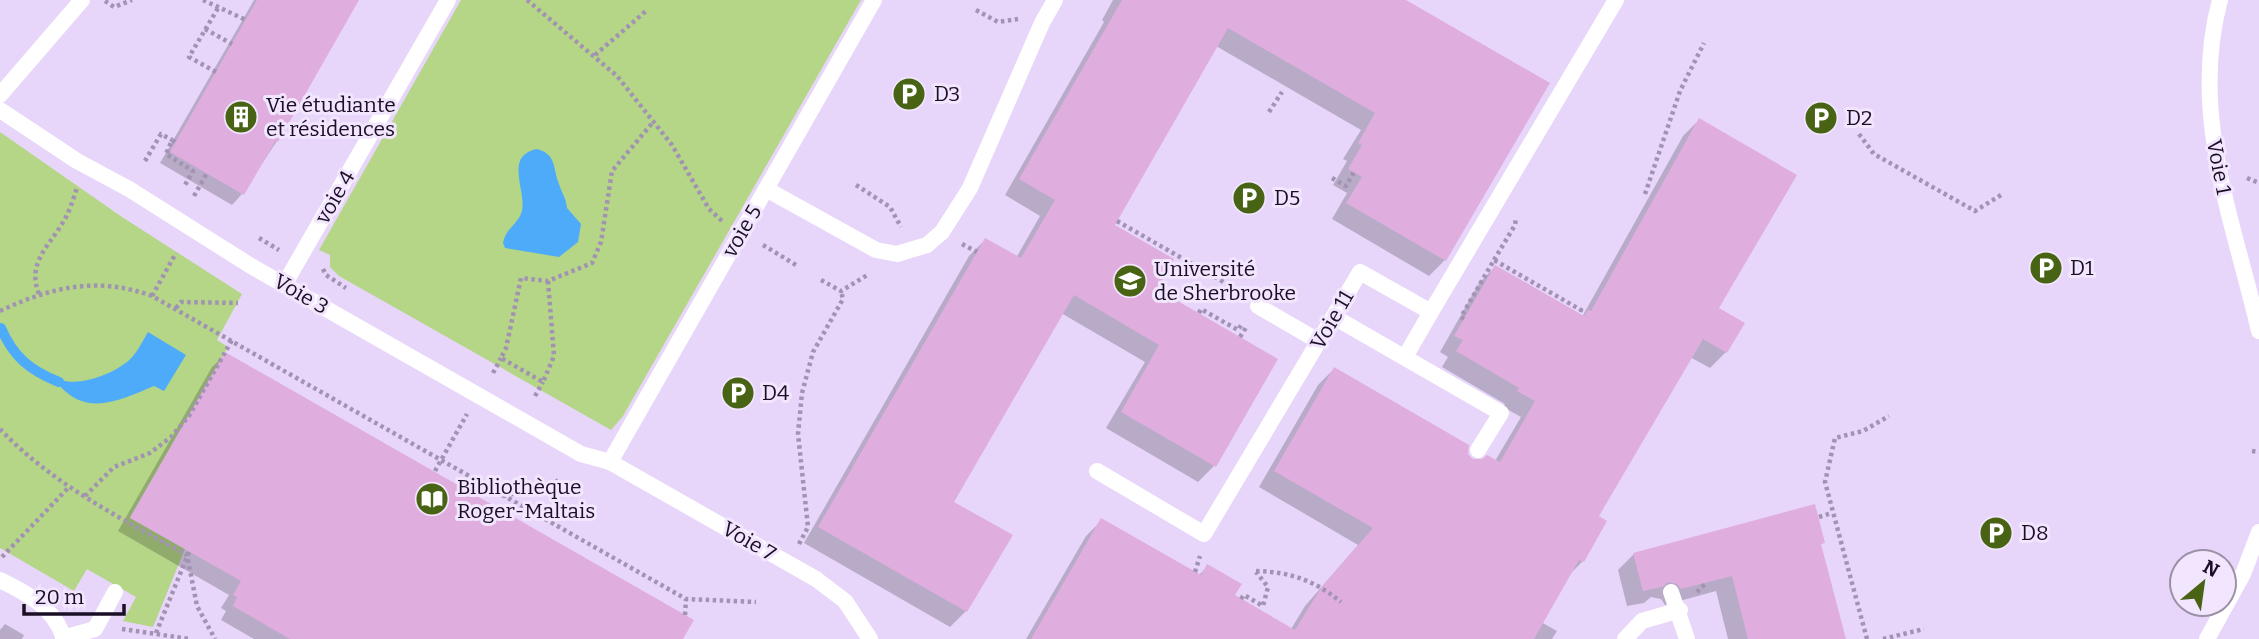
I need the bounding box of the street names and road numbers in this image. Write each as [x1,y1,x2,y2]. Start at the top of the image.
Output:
street label: Voie 1 [2201,137,2237,197]
street label: voie 4 [309,166,360,229]
street label: voie 5 [716,200,767,263]
street label: Voie 3 [269,268,333,320]
street label: Voie 11 [1305,285,1360,354]
street label: Voie 7 [718,515,781,567]

